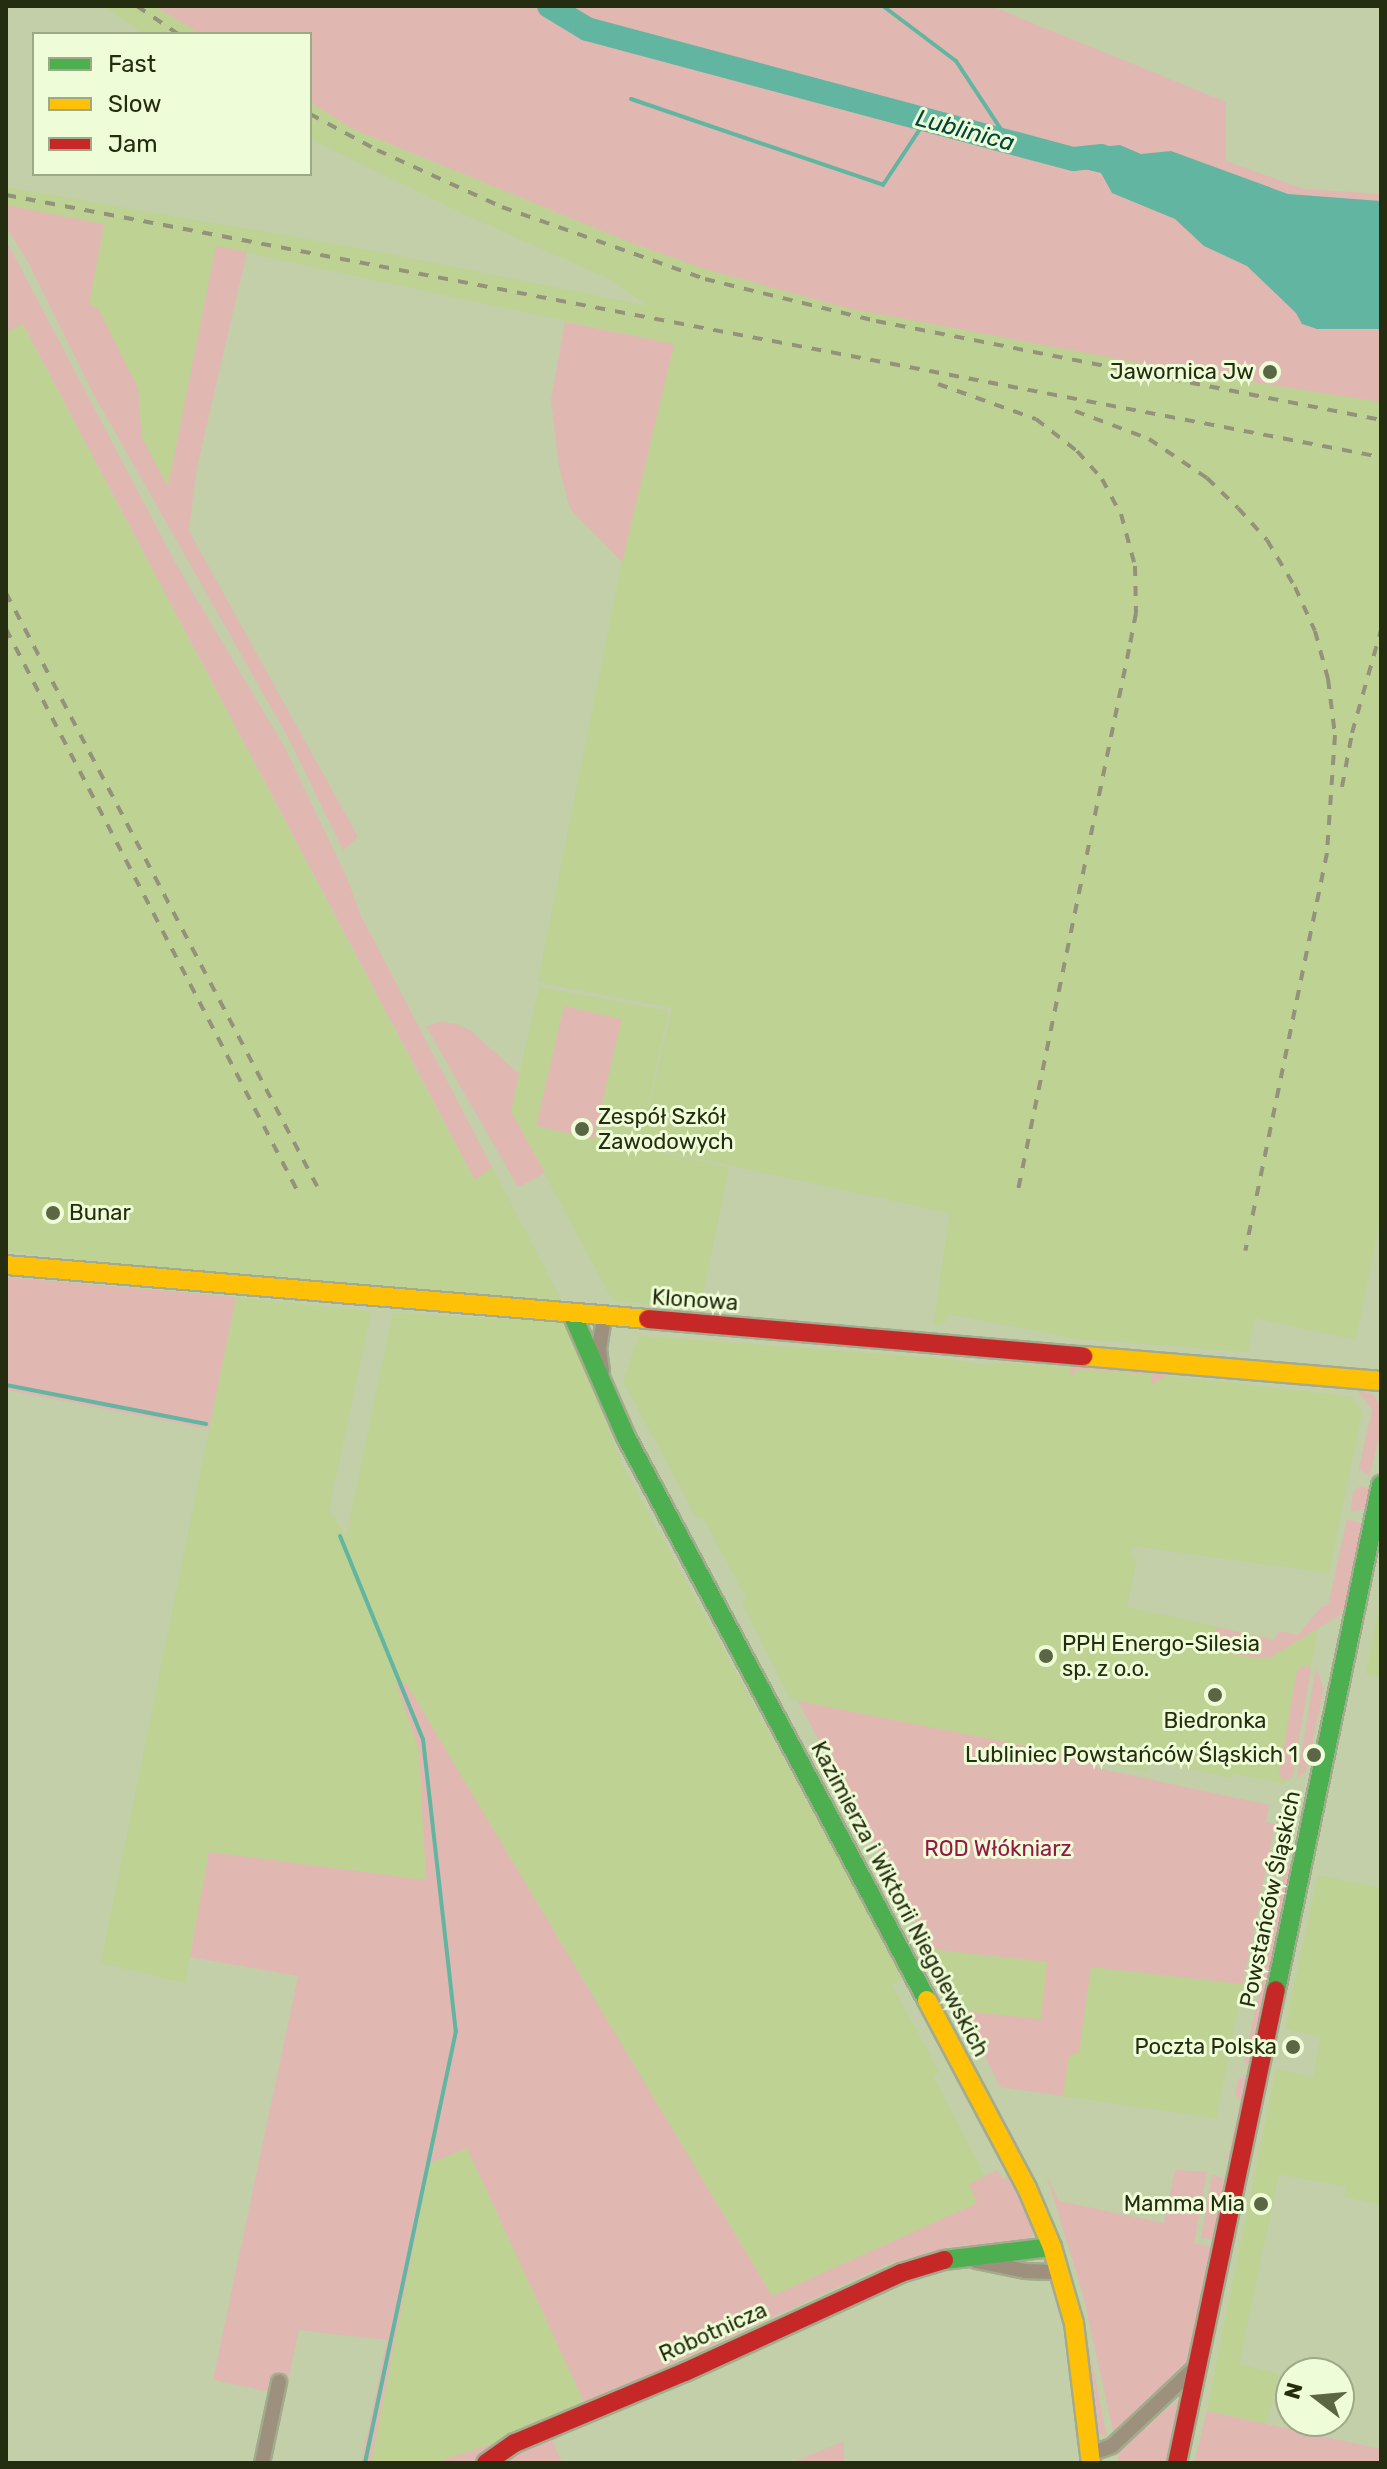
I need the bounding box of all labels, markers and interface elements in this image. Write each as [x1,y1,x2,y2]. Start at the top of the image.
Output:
legend [32,32,312,176]
text: Fast [108,50,156,78]
text: Slow [108,90,161,118]
water label: Lublinica [912,104,1018,158]
text: Jam [108,130,158,158]
place label: Jawornica Jw [1110,359,1254,385]
marker: Jawornica Jw [1261,363,1279,381]
place label: Zespół Szkół Zawodowych [598,1103,734,1154]
marker: Zespół Szkół Zawodowych [573,1120,591,1138]
place label: Bunar [69,1200,131,1226]
marker: Bunar [44,1204,62,1222]
street label: Klonowa [651,1284,739,1316]
place label: PPH Energo-Silesia sp. z o.o. [1062,1630,1260,1682]
marker: PPH Energo-Silesia sp. z o.o. [1037,1647,1055,1665]
marker: Biedronka [1206,1686,1224,1704]
place label: Biedronka [1164,1708,1266,1734]
street label: Kazimierza i Wiktorii Niegolewskich [805,1737,995,2061]
place label: Lubliniec Powstańców Śląskich 1 [965,1742,1298,1768]
marker: Lubliniec Powstańców Śląskich 1 [1305,1746,1323,1764]
street label: Powstańców Śląskich [1234,1788,1306,2010]
park label: ROD Włókniarz [924,1836,1072,1862]
place label: Poczta Polska [1134,2034,1277,2060]
marker: Poczta Polska [1284,2038,1302,2056]
place label: Mamma Mia [1124,2191,1245,2217]
marker: Mamma Mia [1252,2195,1270,2213]
street label: Robotnicza [655,2297,771,2367]
north arrow [1275,2357,1355,2437]
text: N [1278,2379,1309,2402]

